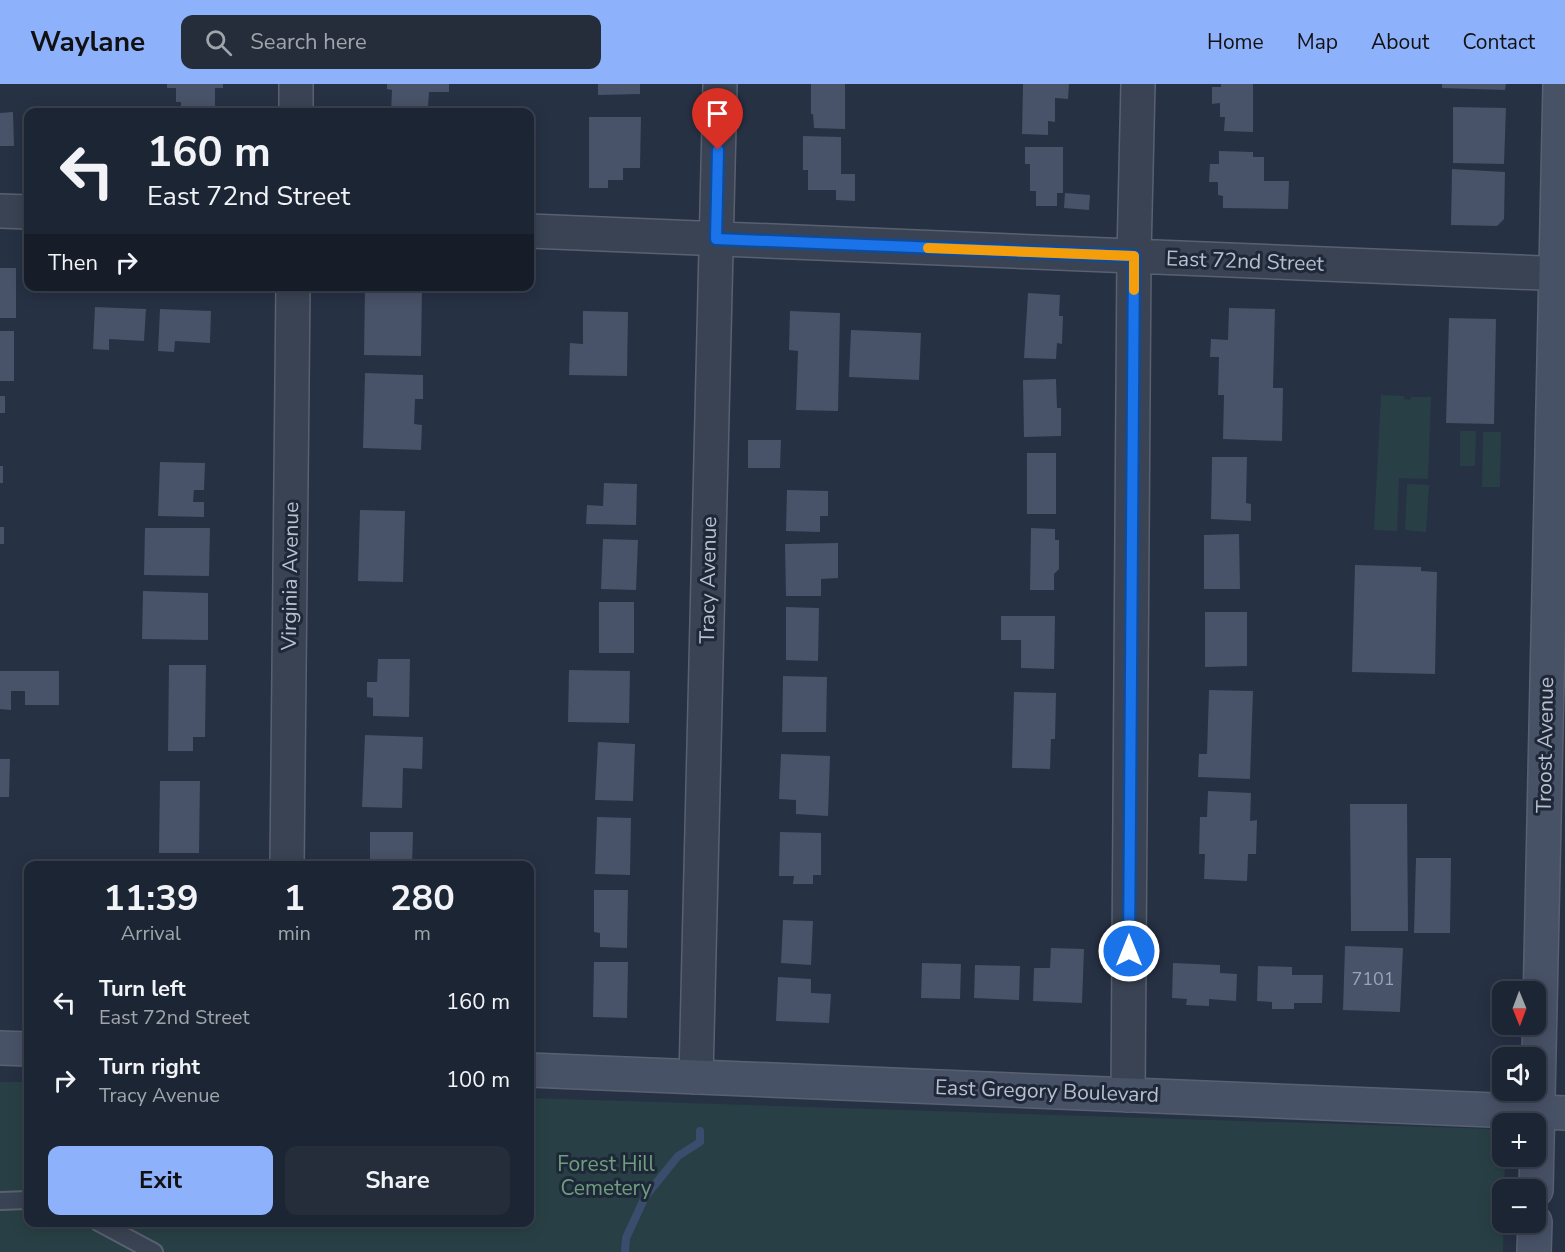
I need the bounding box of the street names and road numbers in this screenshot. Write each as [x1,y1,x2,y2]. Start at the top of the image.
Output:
street label: East 72nd Street [1166,244,1325,278]
street label: Virginia Avenue [275,501,305,652]
street label: Tracy Avenue [693,516,723,644]
street label: Troost Avenue [1530,677,1560,813]
street label: East Gregory Boulevard [934,1073,1160,1109]

